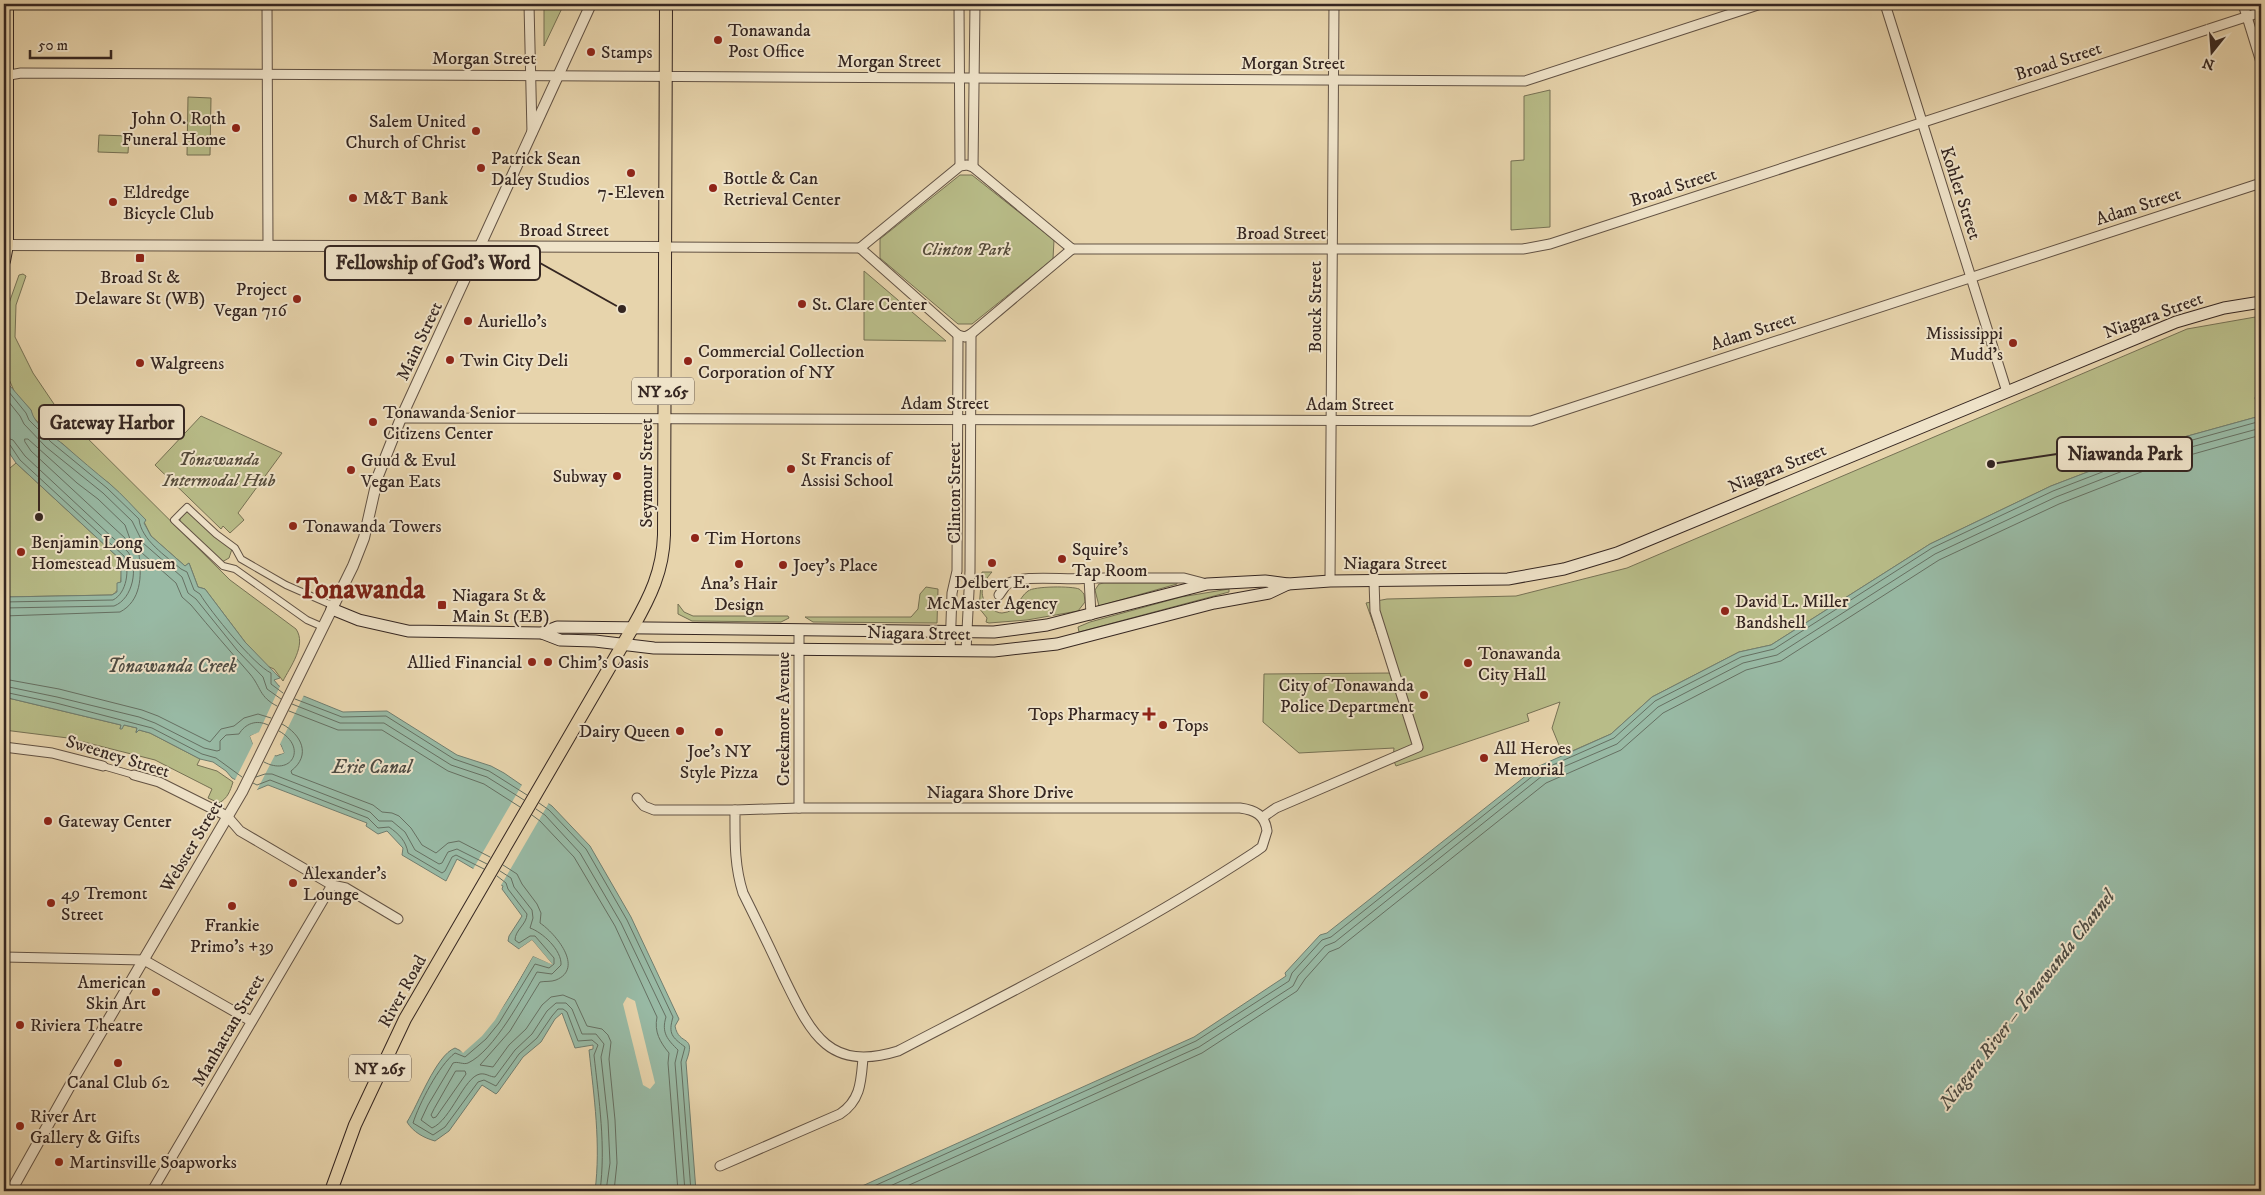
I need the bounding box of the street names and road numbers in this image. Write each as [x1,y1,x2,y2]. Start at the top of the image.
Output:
street label: Broad Street [2012,38,2105,86]
street label: Morgan Street [432,48,536,70]
street label: Morgan Street [837,51,941,73]
street label: Morgan Street [1241,53,1345,75]
street label: Kohler Street [1935,144,1985,243]
street label: Broad Street [1627,164,1720,212]
street label: Adam Street [2093,183,2184,231]
street label: Broad Street [519,220,609,242]
street label: Broad Street [1236,223,1326,245]
street label: Bouck Street [1305,261,1327,353]
street label: Niagara Street [2101,288,2206,344]
street label: Main Street [392,298,448,384]
street label: Adam Street [1708,308,1799,356]
road number: NY 265 [632,378,694,404]
street label: Adam Street [901,393,989,415]
street label: Adam Street [1306,394,1394,416]
street label: Seymour Street [636,418,658,528]
street label: Niagara Street [1725,439,1830,499]
street label: Clinton Street [944,442,966,544]
street label: Niagara Street [1343,553,1447,575]
street label: Niagara Street [867,622,971,646]
street label: Creekmore Avenue [773,652,795,786]
street label: Sweeney Street [63,731,173,783]
street label: Niagara Shore Drive [927,782,1073,804]
street label: Webster Street [155,796,228,898]
street label: River Road [374,951,432,1032]
street label: Manhattan Street [188,970,270,1090]
road number: NY 265 [349,1054,411,1082]

